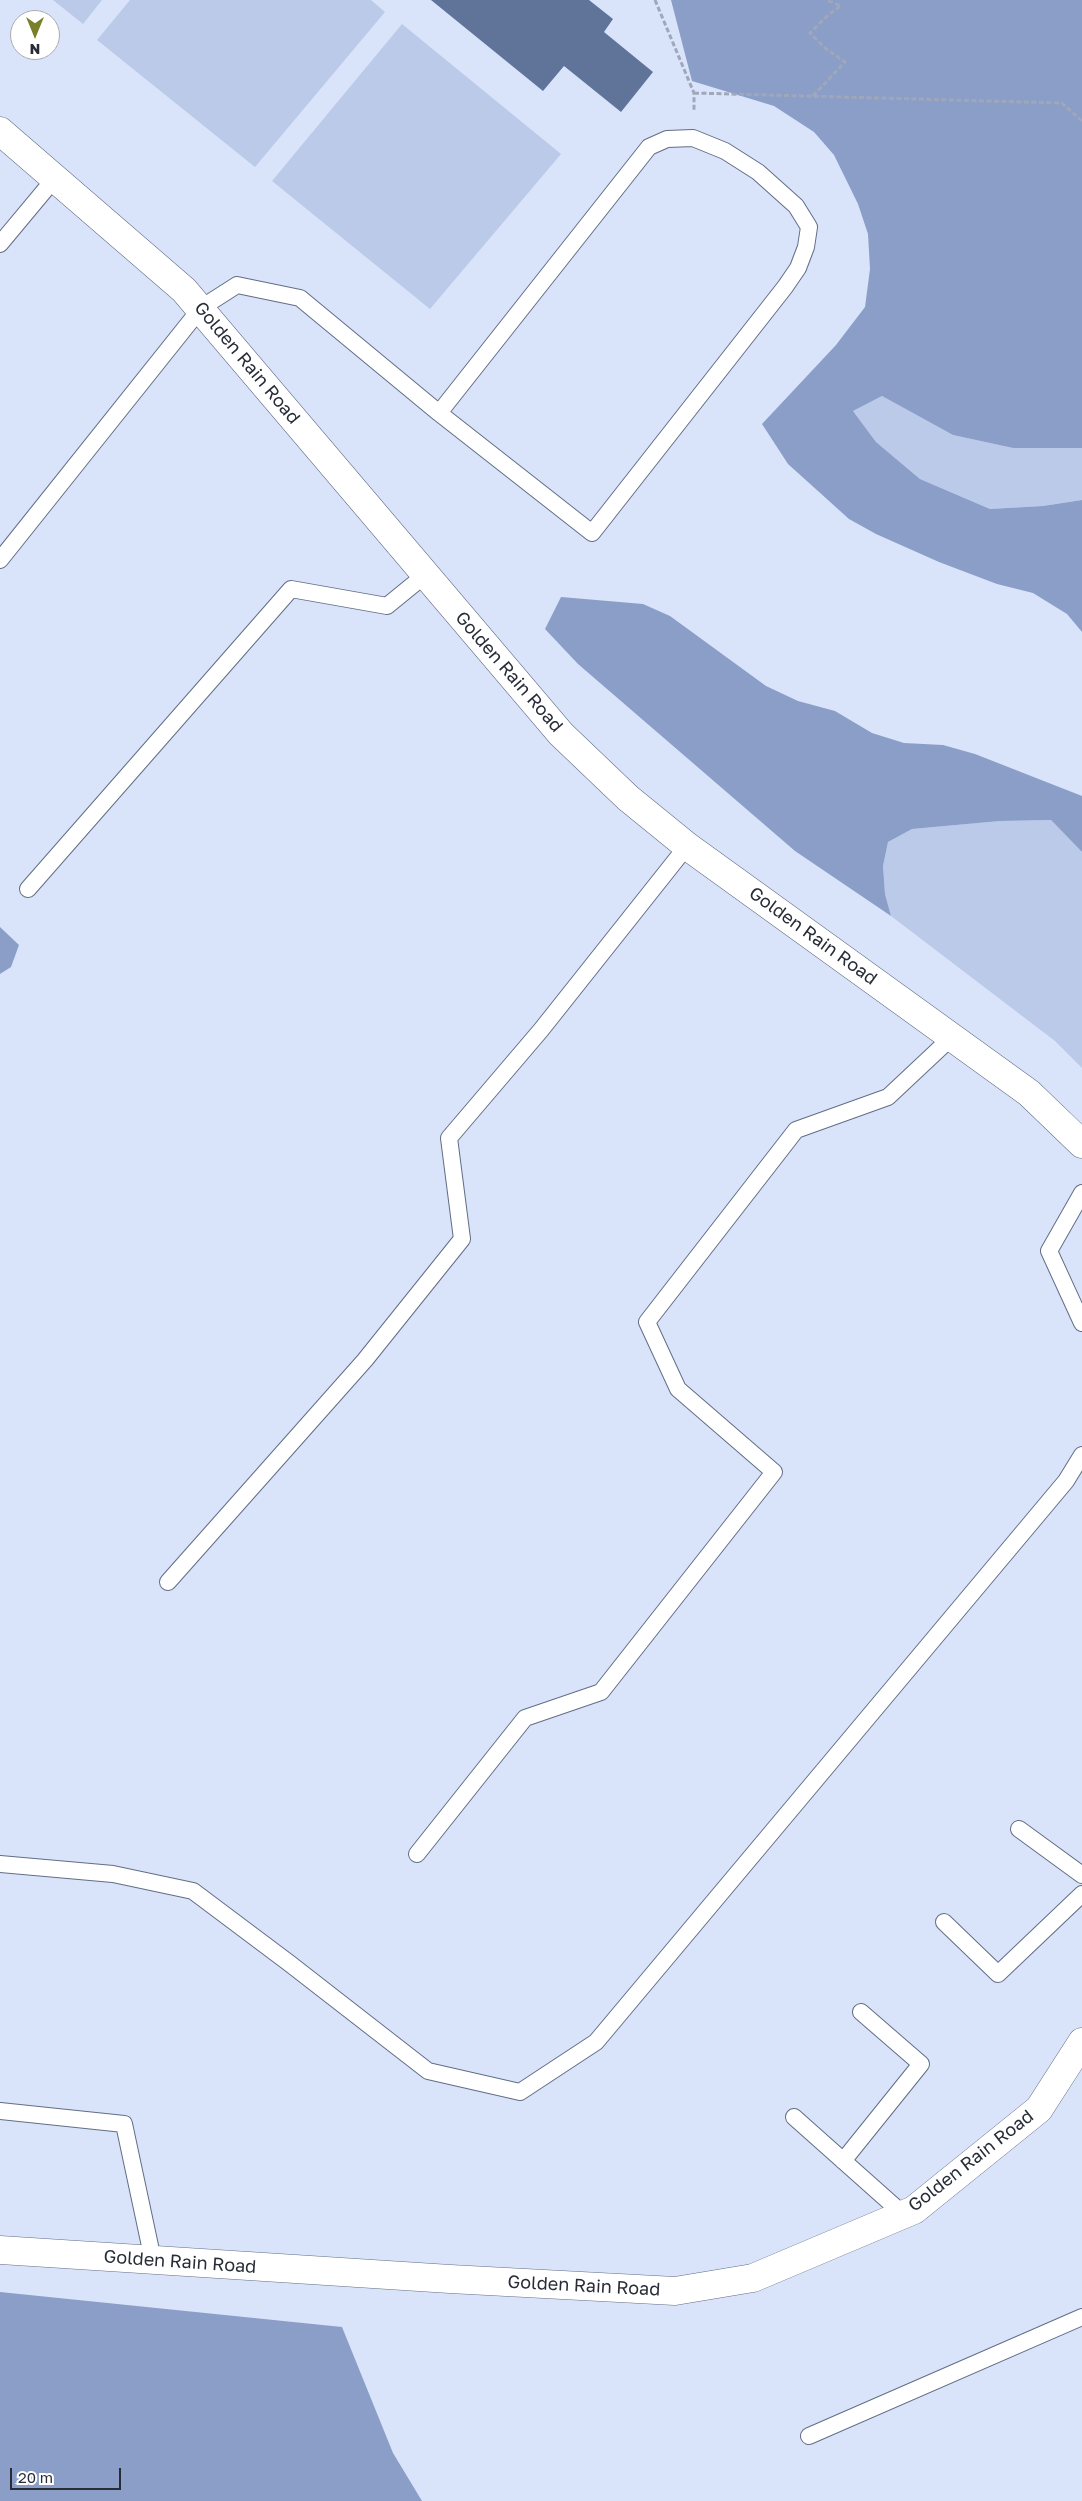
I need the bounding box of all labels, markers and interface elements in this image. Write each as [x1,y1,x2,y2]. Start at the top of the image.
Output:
north arrow [10,10,60,60]
text: N [30,41,40,58]
street label: Golden Rain Road [190,298,304,428]
street label: Golden Rain Road [451,607,567,737]
street label: Golden Rain Road [745,882,881,990]
street label: Golden Rain Road [904,2105,1038,2217]
street label: Golden Rain Road [103,2246,257,2278]
street label: Golden Rain Road [507,2271,661,2301]
scale bar [12,2458,124,2490]
text: 20 m [18,2468,53,2486]

